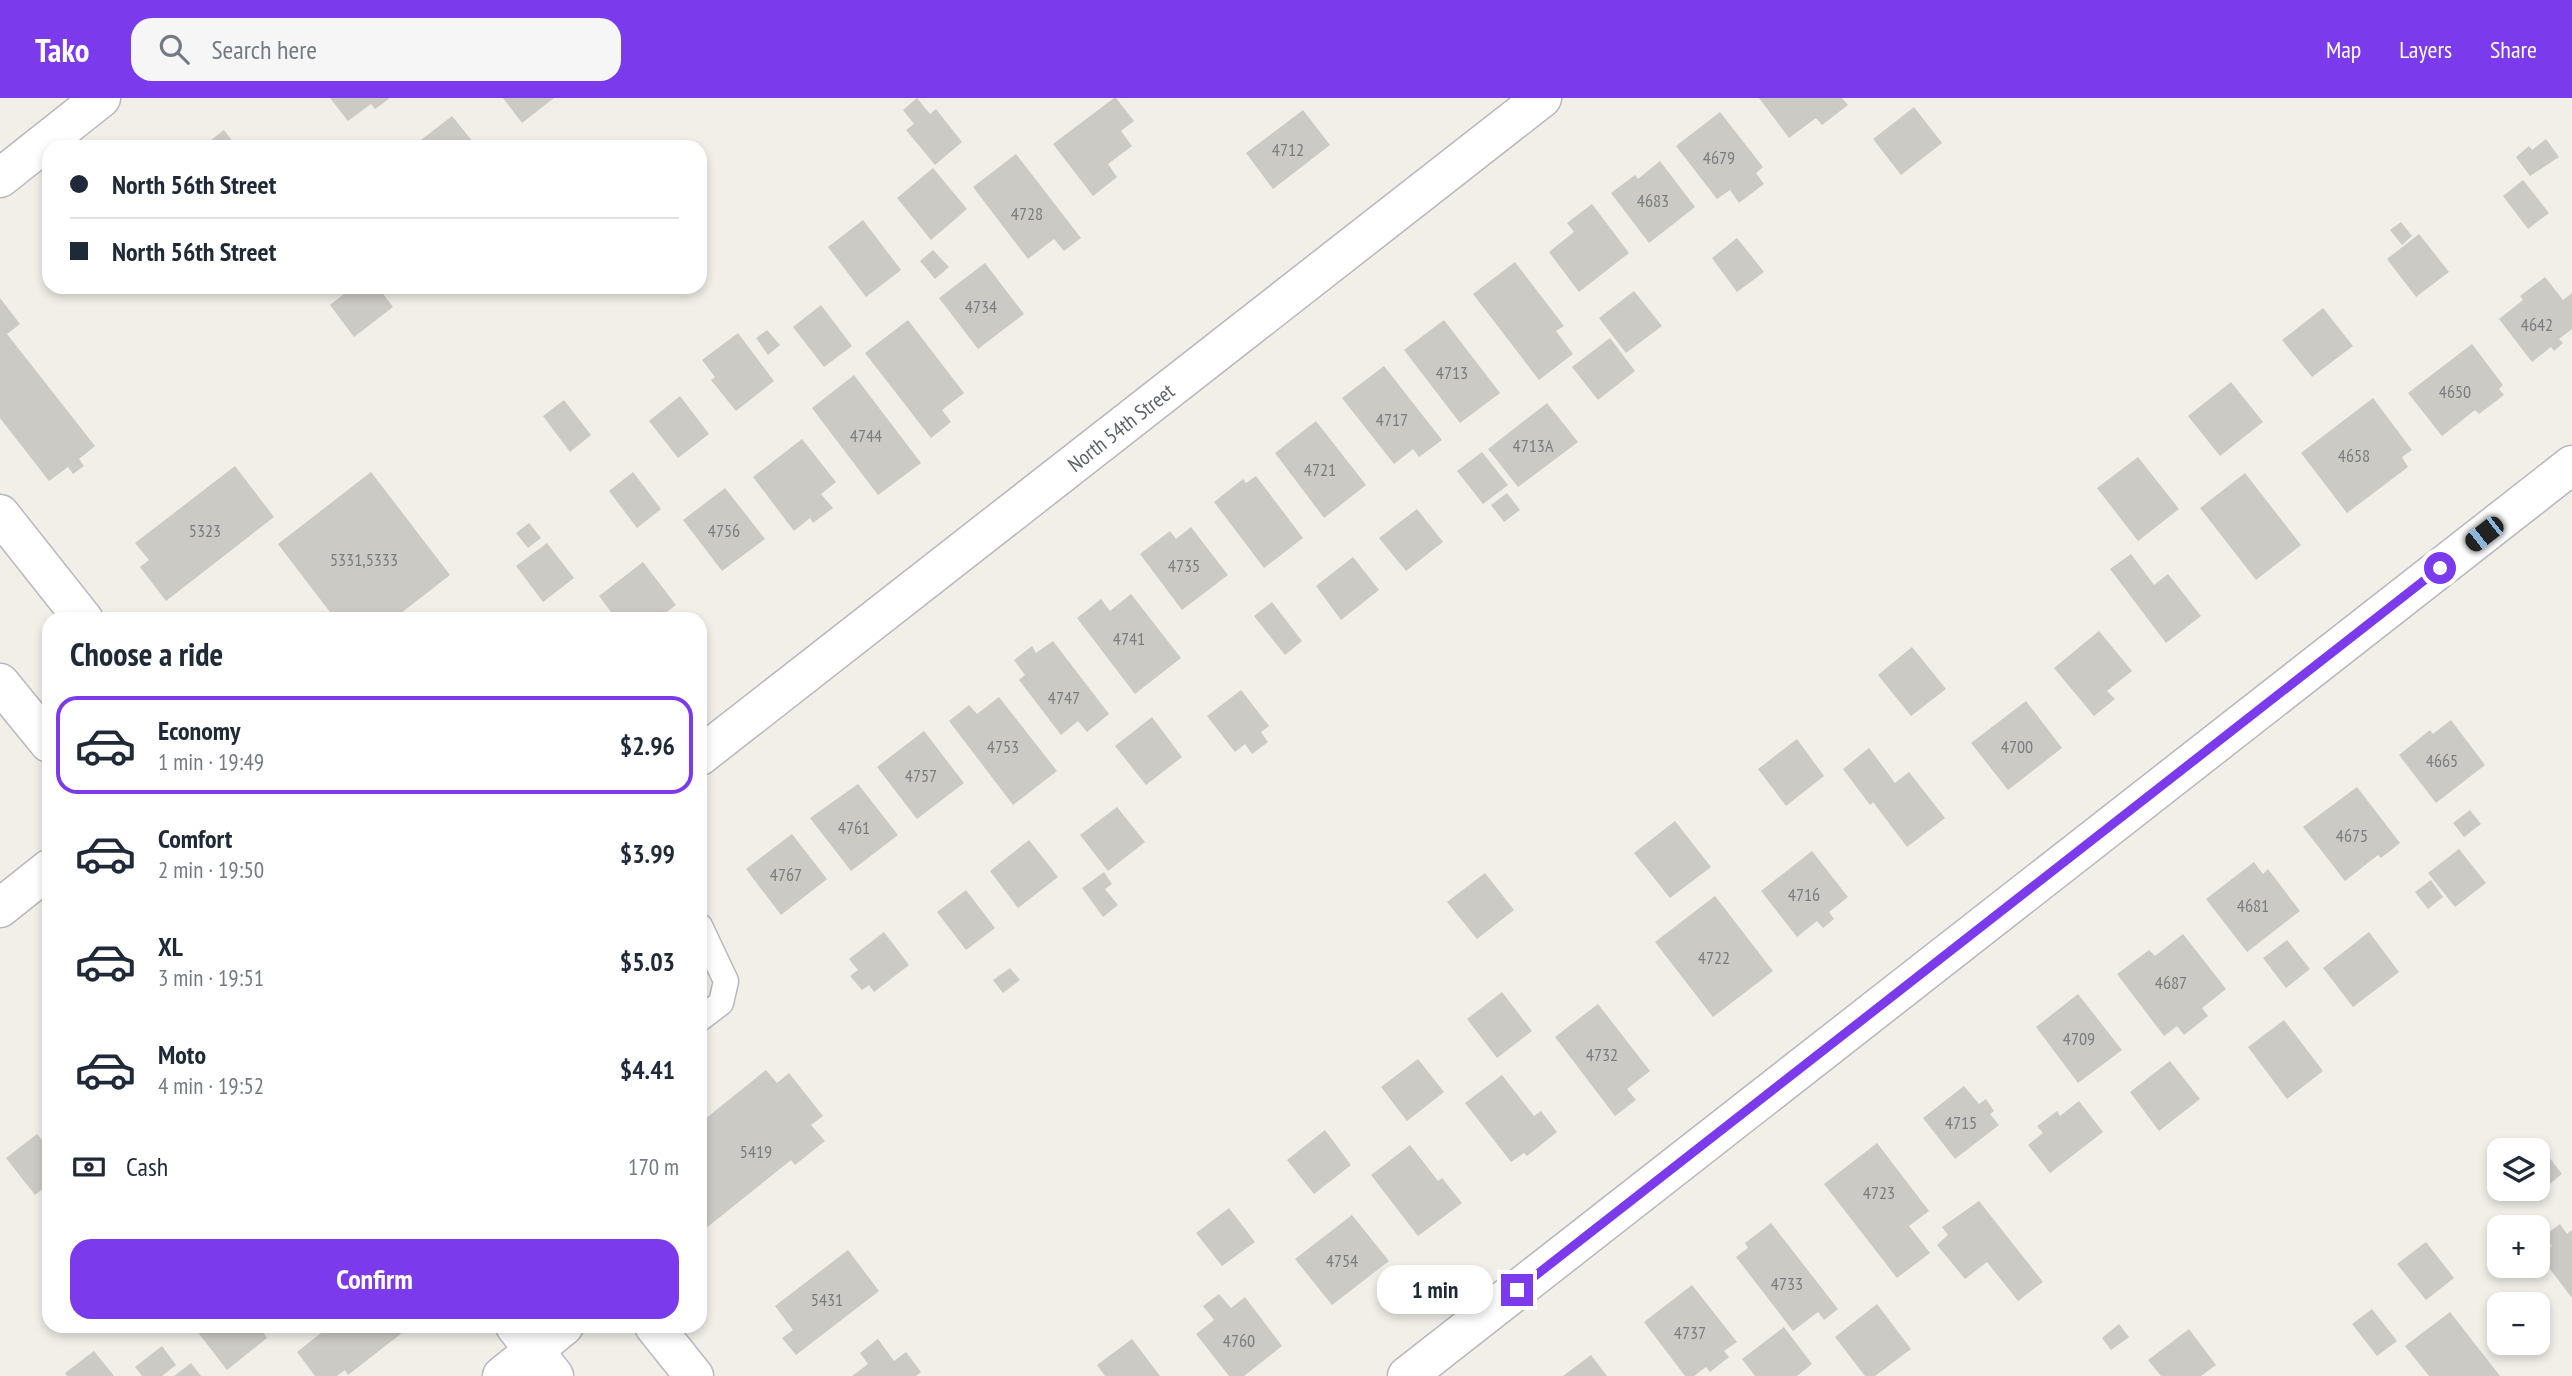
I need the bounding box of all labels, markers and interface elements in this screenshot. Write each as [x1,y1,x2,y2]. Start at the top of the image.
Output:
search box [131,18,621,81]
text: Tako [35,28,89,71]
icon: search [155,30,193,68]
text: Search here [211,33,317,66]
text: Map [2326,34,2361,65]
text: Layers [2399,34,2452,65]
text: Share [2490,34,2537,65]
house number: 4712 [1272,138,1304,161]
house number: 4679 [1703,146,1735,169]
text: North 56th Street [112,168,276,201]
house number: 4683 [1637,189,1669,212]
house number: 4728 [1011,202,1043,225]
text: North 56th Street [112,235,276,268]
house number: 4734 [965,295,997,318]
house number: 4642 [2521,313,2553,336]
house number: 4713 [1436,361,1468,384]
street label: North 54th Street [1062,377,1180,477]
house number: 4650 [2439,380,2471,403]
house number: 4717 [1376,408,1408,431]
house number: 4744 [850,424,882,447]
house number: 4713A [1513,434,1554,457]
house number: 4658 [2338,444,2370,467]
house number: 4721 [1304,458,1336,481]
car [2461,513,2508,555]
house number: 5323 [189,519,221,542]
house number: 4756 [708,519,740,542]
house number: 5331,5333 [330,548,398,571]
route start [2424,552,2456,584]
house number: 4735 [1168,554,1200,577]
house number: 4741 [1113,627,1145,650]
text: Choose a ride [70,633,223,675]
house number: 4747 [1048,686,1080,709]
icon: car [74,714,137,777]
text: Economy [158,714,240,747]
text: $2.96 [620,729,675,762]
house number: 4753 [987,735,1019,758]
house number: 4700 [2001,735,2033,758]
text: 1 min · 19:49 [158,747,264,776]
house number: 4665 [2426,749,2458,772]
house number: 4757 [905,764,937,787]
house number: 4761 [838,816,870,839]
icon: car [74,822,137,885]
text: Comfort [158,822,232,855]
house number: 4675 [2336,824,2368,847]
text: $3.99 [620,837,675,870]
text: 2 min · 19:50 [158,855,264,884]
house number: 4767 [770,863,802,886]
house number: 4716 [1788,883,1820,906]
house number: 4681 [2237,894,2269,917]
icon: car [74,930,137,993]
text: XL [158,930,183,963]
text: $5.03 [620,945,675,978]
house number: 4722 [1698,946,1730,969]
text: 3 min · 19:51 [158,963,264,992]
house number: 4687 [2155,971,2187,994]
house number: 4709 [2063,1027,2095,1050]
icon: car [74,1038,137,1101]
text: Moto [158,1038,206,1071]
house number: 4732 [1586,1043,1618,1066]
text: $4.41 [620,1053,675,1086]
text: 4 min · 19:52 [158,1071,264,1100]
house number: 4715 [1945,1111,1977,1134]
map controls [2487,1138,2550,1355]
button: layers [2487,1138,2550,1201]
house number: 5419 [740,1140,772,1163]
icon: cash [70,1148,108,1186]
text: Cash [126,1150,168,1183]
text: 170 m [628,1152,679,1181]
house number: 4723 [1863,1181,1895,1204]
button: + [2487,1215,2550,1278]
button: Confirm [70,1239,679,1319]
house number: 4754 [1326,1249,1358,1272]
callout: 1 min [1377,1266,1492,1314]
house number: 4733 [1771,1272,1803,1295]
route end [1501,1274,1533,1306]
text: 1 min [1412,1275,1458,1304]
house number: 5431 [811,1288,843,1311]
button: − [2487,1292,2550,1355]
house number: 4737 [1674,1321,1706,1344]
house number: 4760 [1223,1329,1255,1352]

